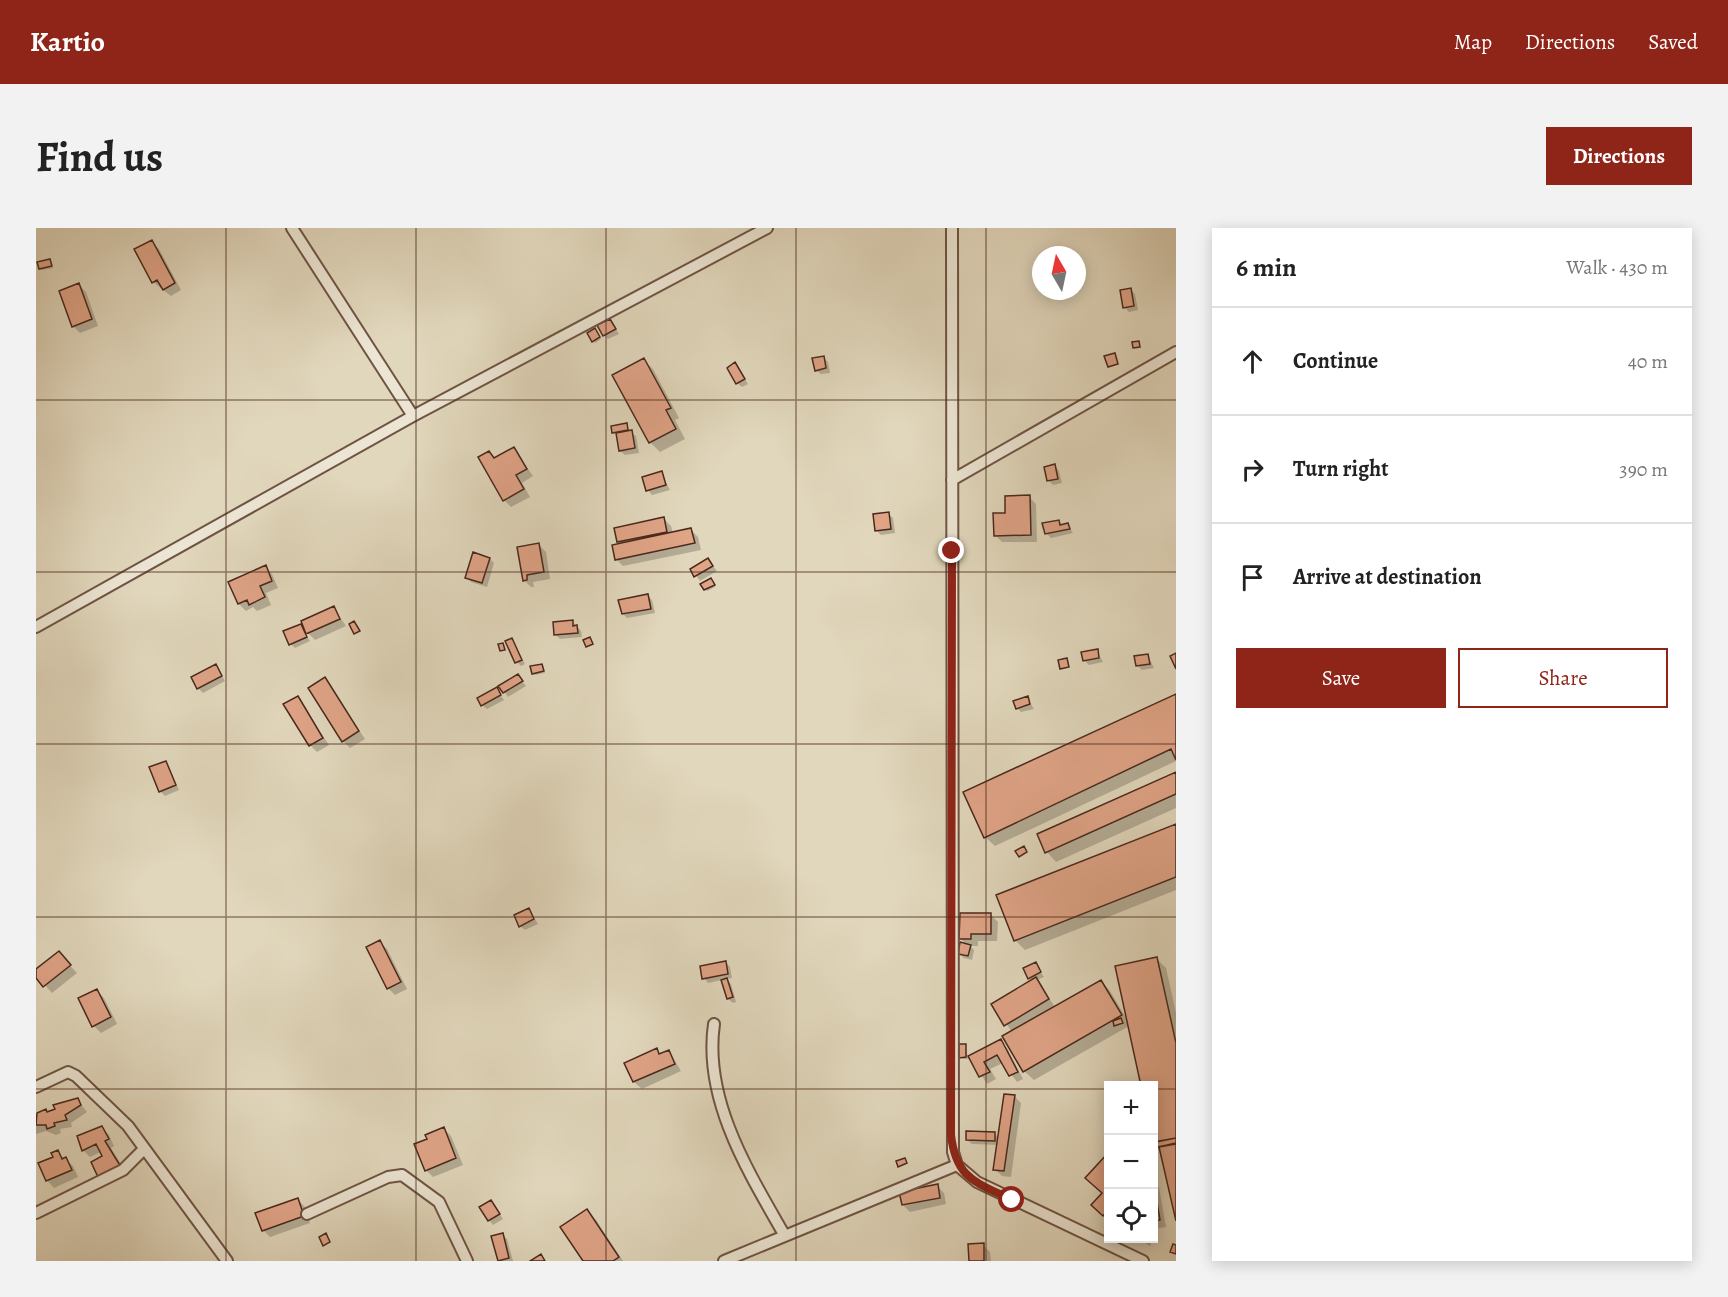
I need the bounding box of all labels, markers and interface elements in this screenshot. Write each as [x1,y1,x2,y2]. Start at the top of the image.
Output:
text: Kartio [30,23,105,61]
text: Map [1454,28,1492,56]
text: Directions [1525,28,1615,56]
text: Saved [1648,28,1698,56]
button: Directions [1546,127,1692,185]
text: Find us [36,128,163,185]
north arrow [1032,246,1086,300]
text: 6 min [1236,250,1297,285]
text: Walk · 430 m [1566,254,1668,281]
icon: ahead [1236,345,1269,378]
text: Continue [1293,346,1378,376]
text: 40 m [1628,348,1668,375]
icon: right [1236,453,1269,486]
text: Turn right [1293,454,1389,484]
text: 390 m [1619,456,1668,483]
route end [938,537,964,563]
icon: arrive [1236,561,1269,594]
text: Arrive at destination [1293,562,1482,592]
button: Save [1236,648,1446,708]
button: Share [1458,648,1668,708]
map controls [1104,1081,1158,1243]
button: + [1104,1081,1158,1135]
button: − [1104,1135,1158,1189]
route start [998,1186,1024,1212]
button: locate [1104,1189,1158,1243]

